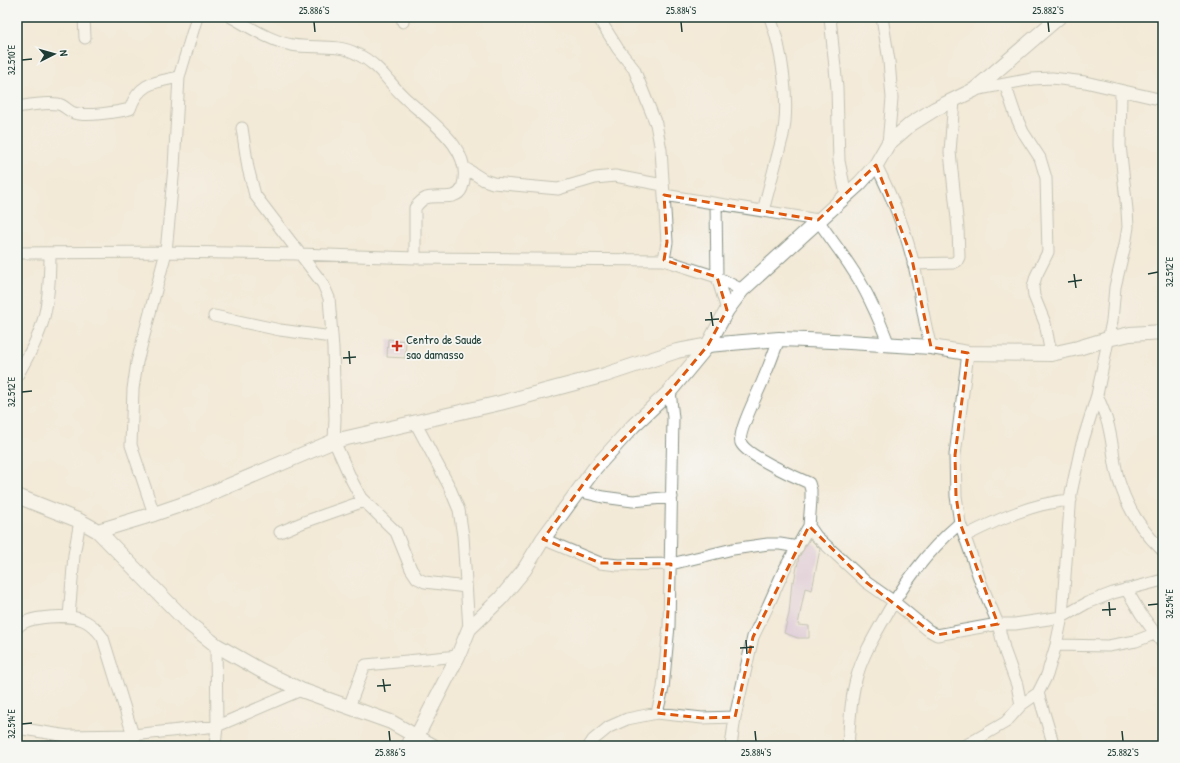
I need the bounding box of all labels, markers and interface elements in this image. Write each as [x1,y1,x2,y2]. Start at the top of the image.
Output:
text: 25.886°S [299,4,330,17]
text: 25.884°S [666,4,697,17]
text: 25.882°S [1032,4,1064,17]
north arrow [34,34,74,74]
text: 32.510°E [5,44,18,75]
text: N [57,49,71,57]
text: 32.512°E [1163,256,1176,287]
place label: Centro de Saude sao damasso [406,330,482,363]
marker: Centro de Saude sao damasso [391,340,403,352]
text: 32.512°E [5,376,18,407]
text: 32.514°E [1163,589,1176,619]
text: 32.514°E [5,709,18,739]
text: 25.886°S [375,746,406,759]
text: 25.884°S [741,746,772,759]
text: 25.882°S [1107,746,1139,759]

